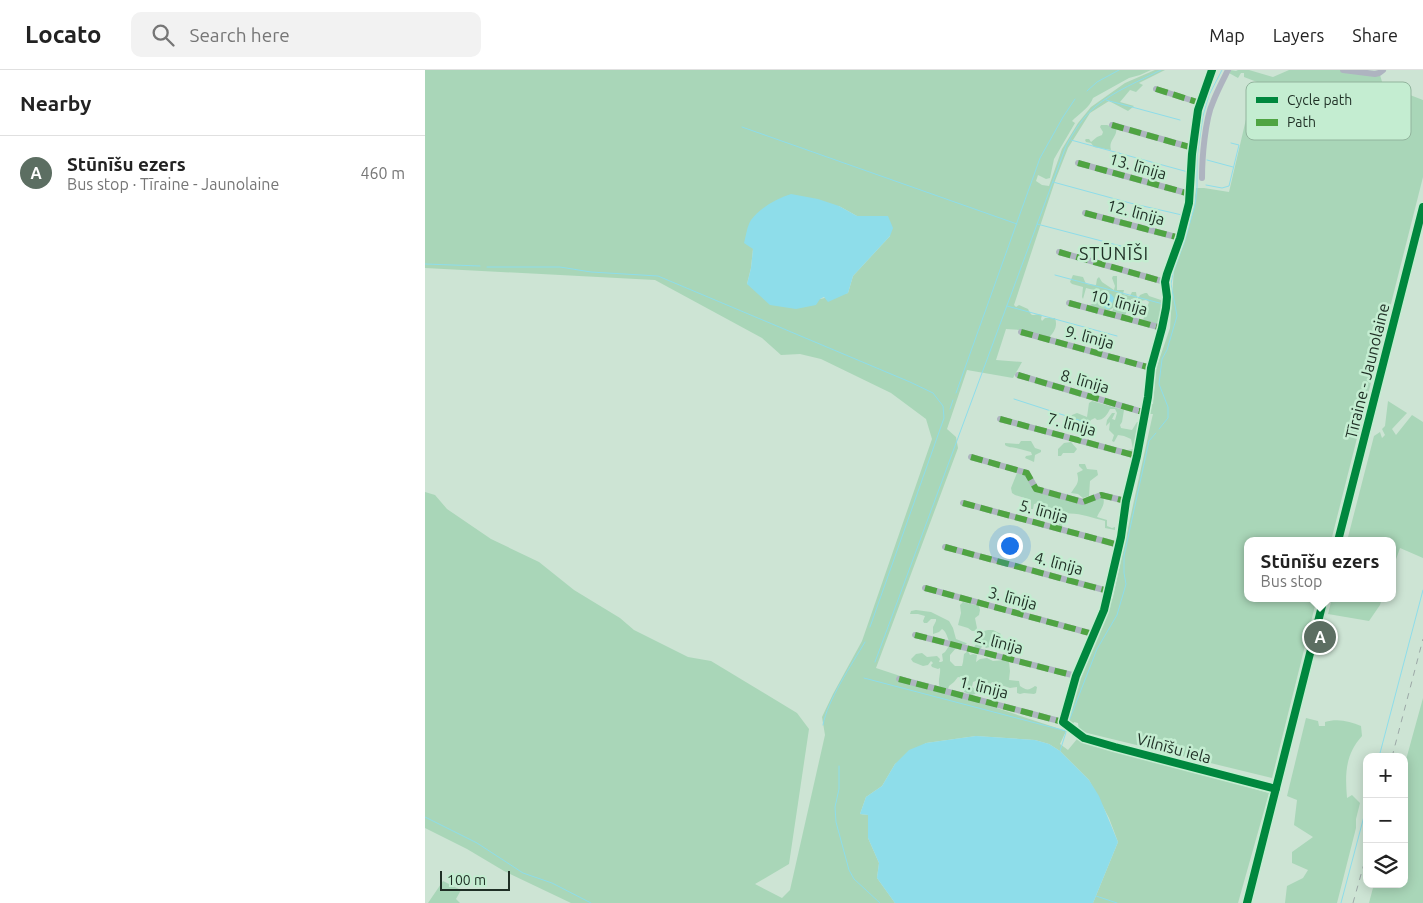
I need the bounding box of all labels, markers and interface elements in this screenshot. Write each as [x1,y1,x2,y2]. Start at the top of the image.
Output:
search box [131,12,481,57]
text: Locato [25,21,101,48]
icon: search [149,21,177,49]
text: Search here [189,24,290,46]
text: Map [1209,25,1245,45]
text: Layers [1273,25,1324,45]
text: Share [1352,25,1398,45]
legend [1246,82,1411,140]
text: Nearby [20,91,91,115]
text: Cycle path [1287,92,1352,108]
text: Path [1287,114,1316,130]
street label: 13. līnija [1107,149,1169,183]
text: Stūnīšu ezers [67,153,186,175]
text: A [30,164,42,182]
text: 460 m [360,164,405,182]
text: Bus stop · Tīraine - Jaunolaine [67,175,279,193]
street label: 12. līnija [1105,196,1167,228]
district label: STŪNĪŠI [1079,242,1149,263]
street label: 10. līnija [1088,286,1150,318]
street label: Tīraine - Jaunolaine [1341,301,1393,441]
street label: 9. līnija [1064,322,1116,352]
street label: 8. līnija [1059,365,1111,397]
street label: 7. līnija [1046,409,1098,439]
street label: 5. līnija [1018,496,1070,526]
your location [997,533,1023,559]
popup [1244,537,1396,602]
street label: 4. līnija [1033,548,1085,578]
text: Stūnīšu ezers [1261,550,1379,572]
text: Bus stop [1261,572,1322,590]
street label: 3. līnija [987,583,1039,613]
pin: A [1304,618,1336,656]
street label: 2. līnija [973,627,1025,657]
street label: 1. līnija [958,672,1010,702]
street label: Vilnīšu iela [1135,729,1213,767]
map controls [1363,753,1408,888]
button: + [1363,753,1408,798]
button: − [1363,798,1408,843]
button: layers [1363,843,1408,888]
scale bar [440,868,510,891]
text: 100 m [447,872,486,888]

